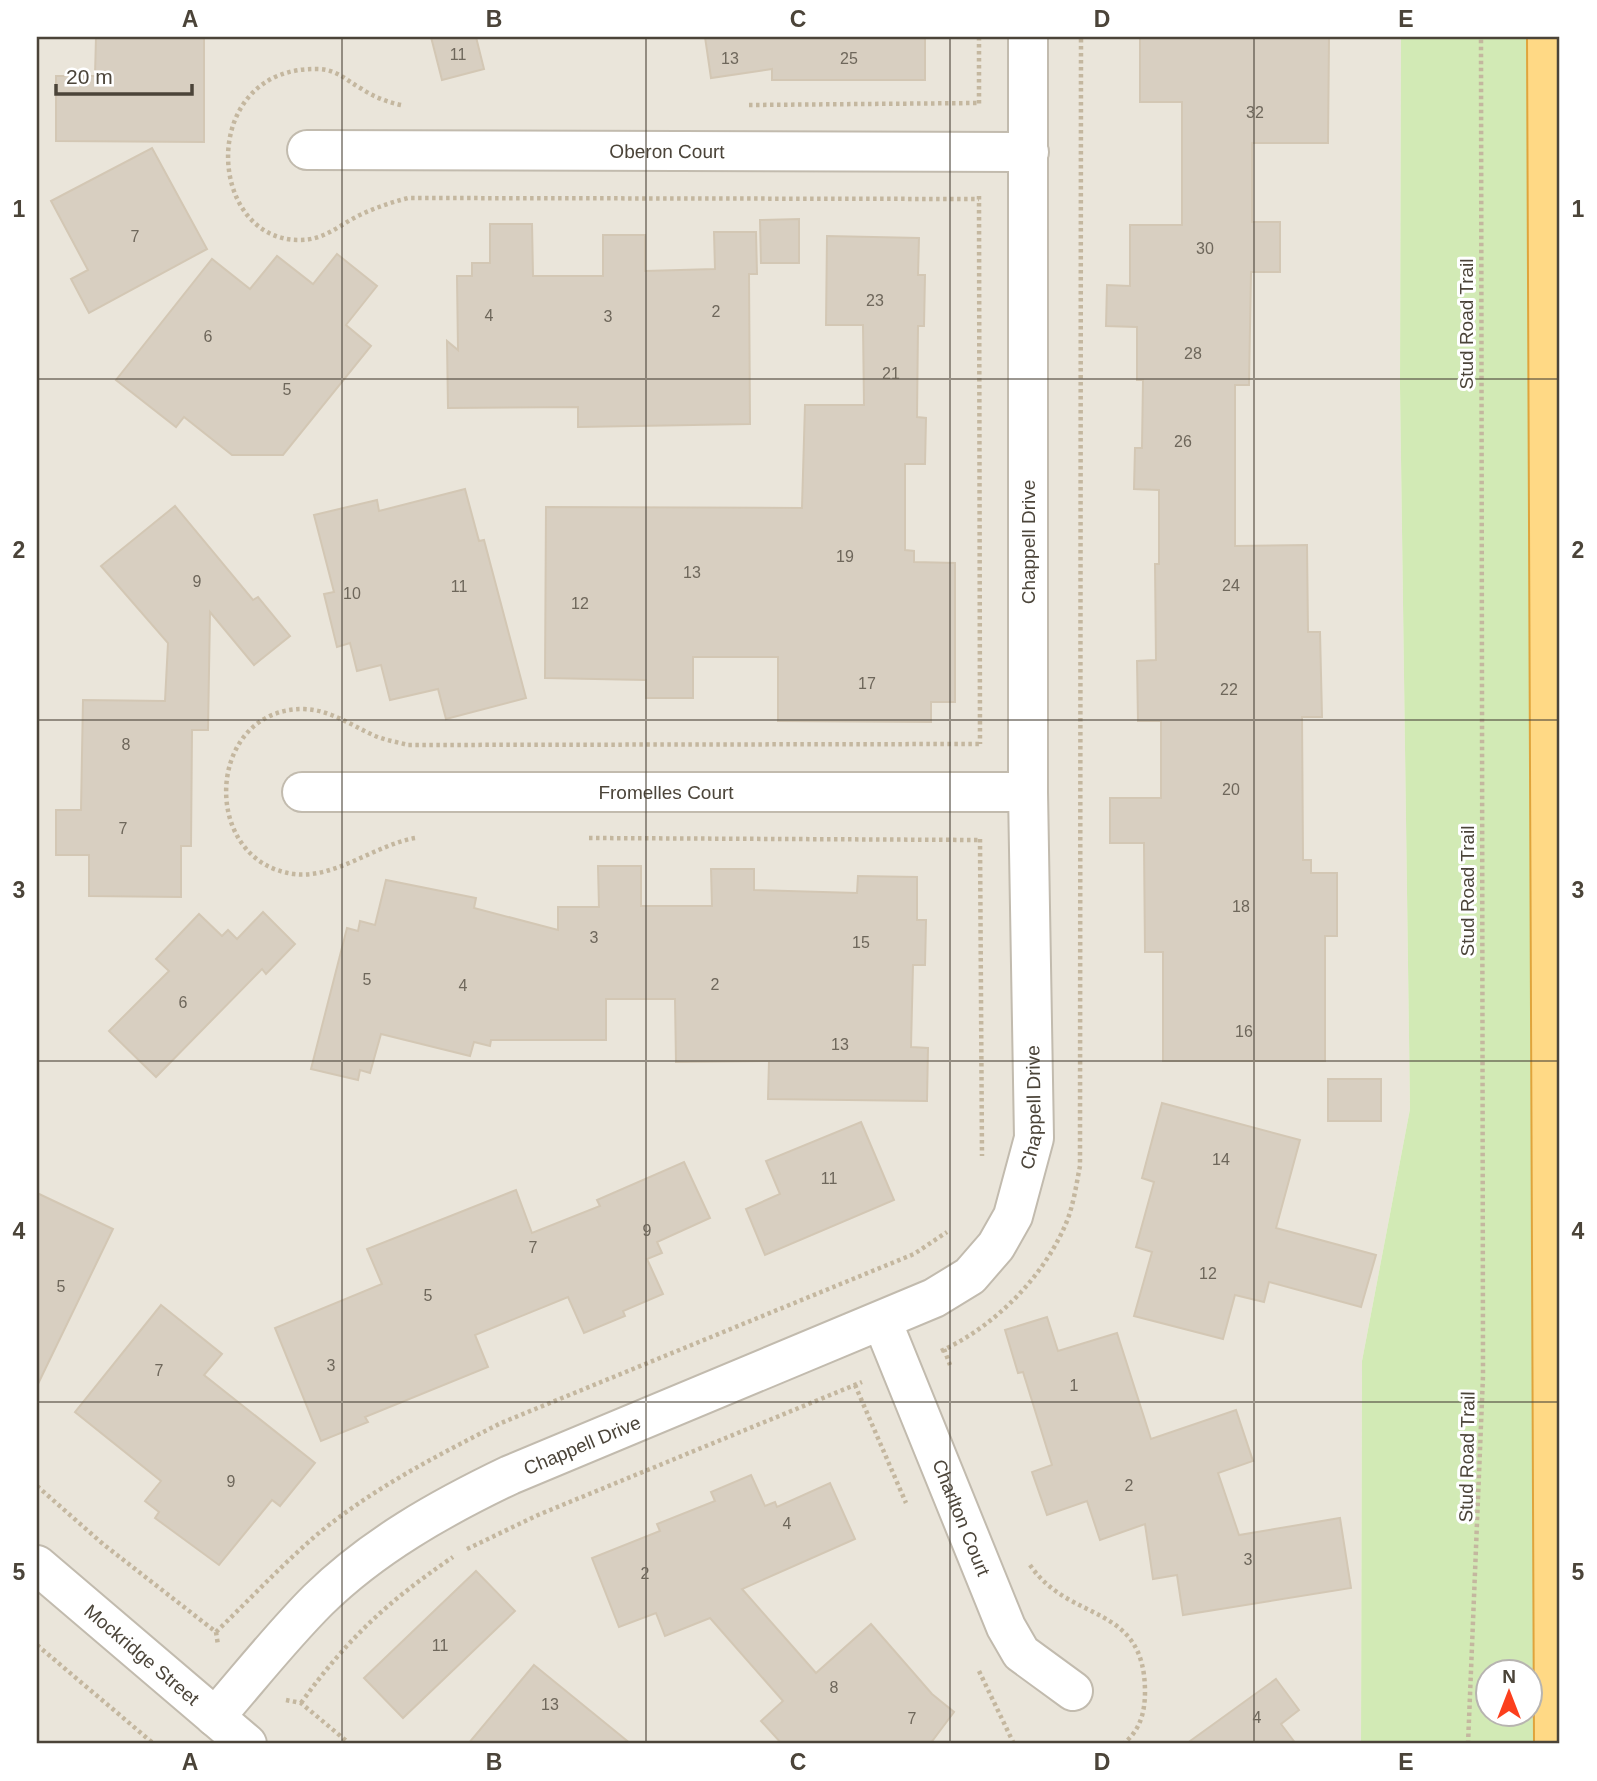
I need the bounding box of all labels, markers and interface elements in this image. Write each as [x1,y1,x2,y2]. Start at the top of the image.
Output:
text: A [182,6,198,32]
text: B [486,6,502,32]
text: C [790,6,806,32]
text: D [1094,6,1110,32]
text: E [1398,6,1414,32]
house number: 11 [450,46,466,63]
house number: 13 [721,50,739,67]
house number: 25 [840,50,858,67]
scale bar [56,52,192,96]
text: 20 m [66,65,113,88]
house number: 32 [1246,104,1264,121]
street label: Oberon Court [609,140,725,162]
text: 1 [13,196,26,222]
text: 1 [1572,196,1585,222]
house number: 7 [131,228,140,245]
house number: 30 [1196,240,1214,257]
street label: Stud Road Trail [1456,259,1477,389]
house number: 23 [866,292,884,309]
house number: 2 [712,303,721,320]
house number: 4 [485,307,494,324]
house number: 3 [604,308,613,325]
house number: 6 [204,328,213,345]
house number: 28 [1184,345,1202,362]
house number: 21 [882,365,900,382]
house number: 5 [283,381,292,398]
house number: 26 [1174,433,1192,450]
street label: Chappell Drive [1018,480,1039,604]
text: 2 [13,537,25,563]
text: 2 [1572,537,1584,563]
house number: 19 [836,548,854,565]
house number: 13 [683,564,701,581]
house number: 9 [193,573,202,590]
house number: 24 [1222,577,1240,594]
house number: 11 [451,578,467,595]
house number: 10 [343,585,361,602]
house number: 12 [571,595,589,612]
house number: 17 [858,675,876,692]
house number: 22 [1220,681,1238,698]
house number: 8 [122,736,131,753]
house number: 20 [1222,781,1240,798]
street label: Fromelles Court [598,782,734,803]
house number: 7 [119,820,128,837]
street label: Stud Road Trail [1457,826,1478,956]
text: 3 [13,877,25,903]
text: 3 [1572,877,1584,903]
house number: 18 [1232,898,1250,915]
house number: 3 [590,929,599,946]
house number: 15 [852,934,870,951]
house number: 5 [363,971,372,988]
house number: 2 [711,976,720,993]
house number: 4 [459,977,468,994]
house number: 6 [179,994,188,1011]
house number: 16 [1235,1023,1253,1040]
house number: 13 [831,1036,849,1053]
street label: Chappell Drive [1016,1045,1045,1172]
house number: 14 [1212,1151,1230,1168]
house number: 11 [821,1170,837,1187]
text: 4 [13,1218,26,1244]
text: 4 [1572,1218,1585,1244]
house number: 9 [643,1222,652,1239]
house number: 7 [529,1239,538,1256]
house number: 12 [1199,1265,1217,1282]
house number: 5 [57,1278,66,1295]
house number: 5 [424,1287,433,1304]
house number: 3 [327,1357,336,1374]
house number: 7 [155,1362,164,1379]
house number: 1 [1070,1377,1079,1394]
street label: Stud Road Trail [1455,1391,1479,1523]
street label: Chappell Drive [520,1411,644,1479]
street label: Charlton Court [929,1456,995,1579]
house number: 9 [227,1473,236,1490]
house number: 2 [1125,1477,1134,1494]
house number: 4 [783,1515,792,1532]
house number: 3 [1244,1551,1253,1568]
text: 5 [13,1559,26,1585]
text: 5 [1572,1559,1585,1585]
house number: 2 [641,1565,650,1582]
street label: Mockridge Street [81,1600,204,1710]
house number: 11 [432,1637,448,1654]
north arrow [1474,1658,1544,1728]
text: N [1502,1666,1516,1687]
house number: 8 [830,1679,839,1696]
house number: 13 [541,1696,559,1713]
house number: 4 [1253,1709,1262,1726]
house number: 7 [908,1710,917,1727]
text: A [182,1749,198,1775]
text: B [486,1749,502,1775]
text: C [790,1749,806,1775]
text: D [1094,1749,1110,1775]
text: E [1398,1749,1414,1775]

